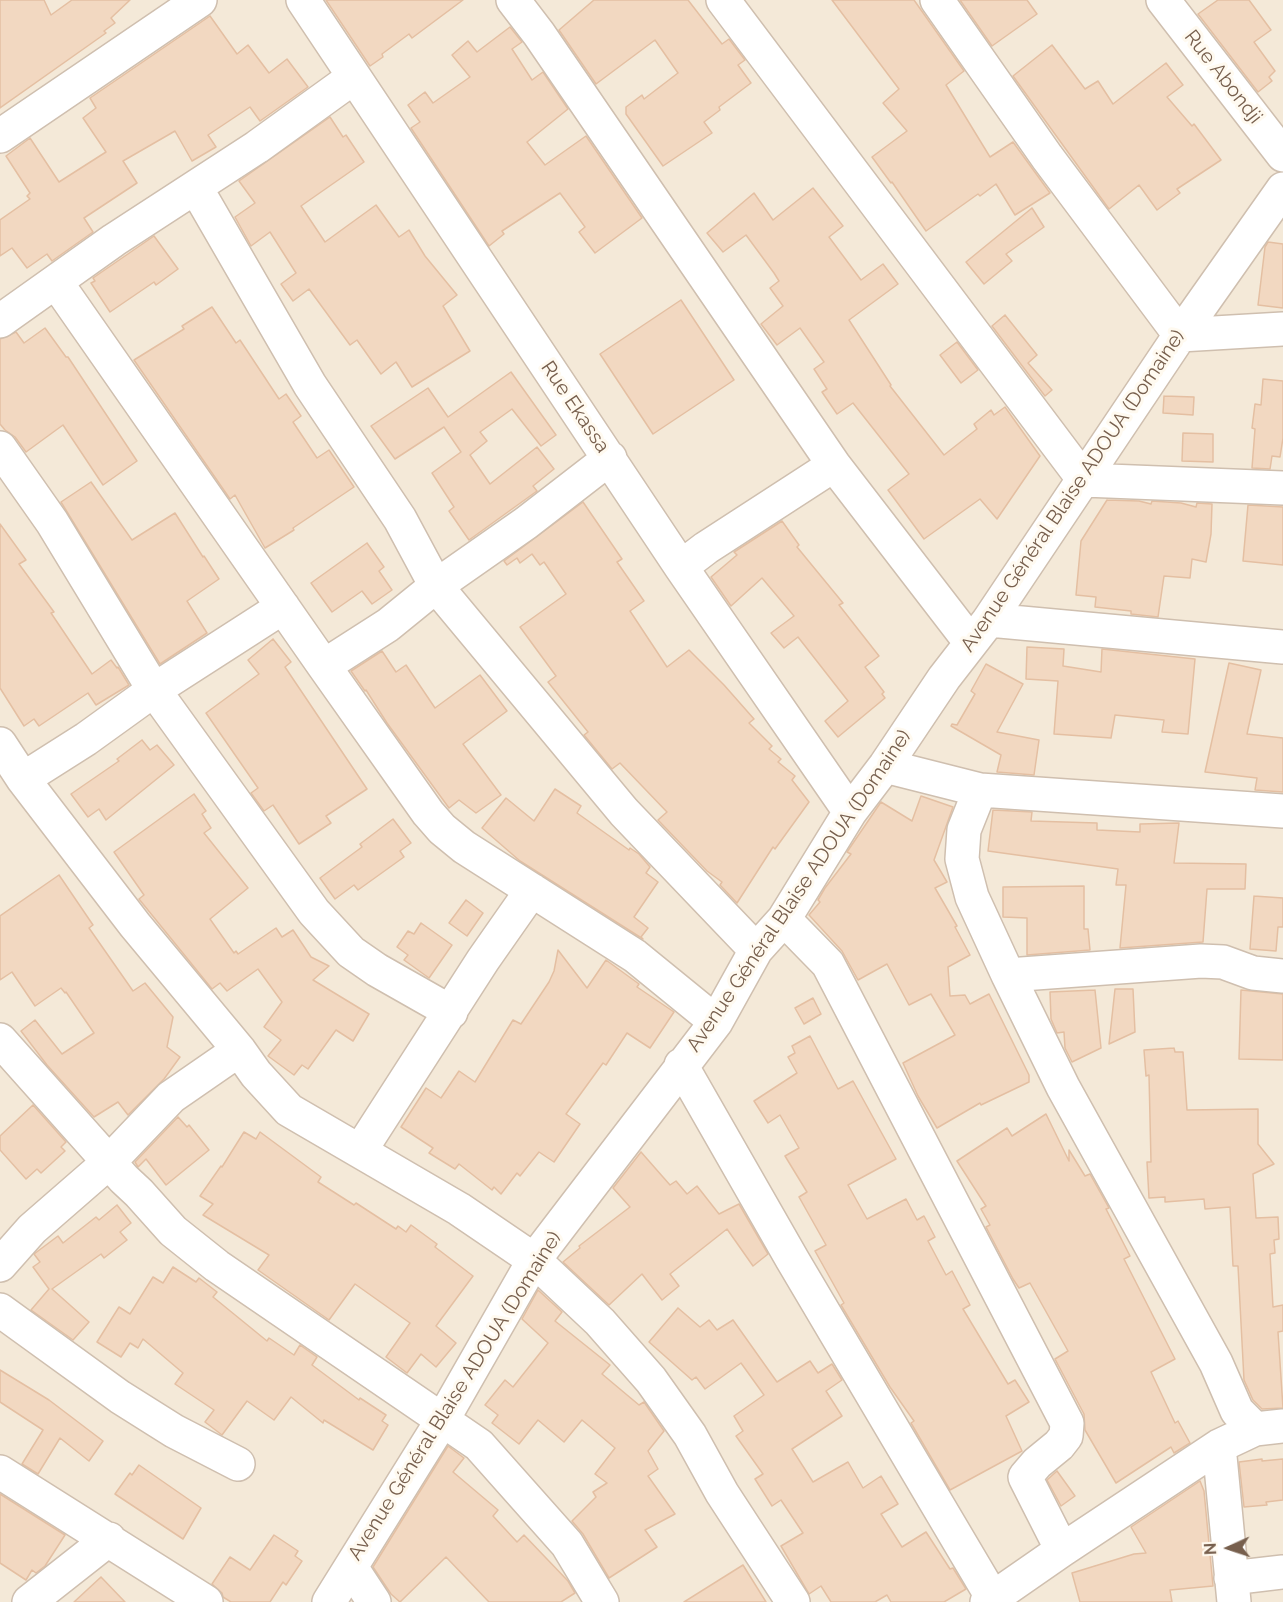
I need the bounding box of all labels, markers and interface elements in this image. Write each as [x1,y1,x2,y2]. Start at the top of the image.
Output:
street label: Rue Abondji [1179,25,1267,129]
street label: Avenue Général Blaise ADOUA (Domaine) [956,325,1190,657]
street label: Rue Ekassa [536,357,614,457]
street label: Avenue Général Blaise ADOUA (Domaine) [682,725,916,1057]
street label: Avenue Général Blaise ADOUA (Domaine) [343,1227,567,1565]
north arrow [1199,1518,1259,1578]
text: N [1201,1542,1220,1556]

